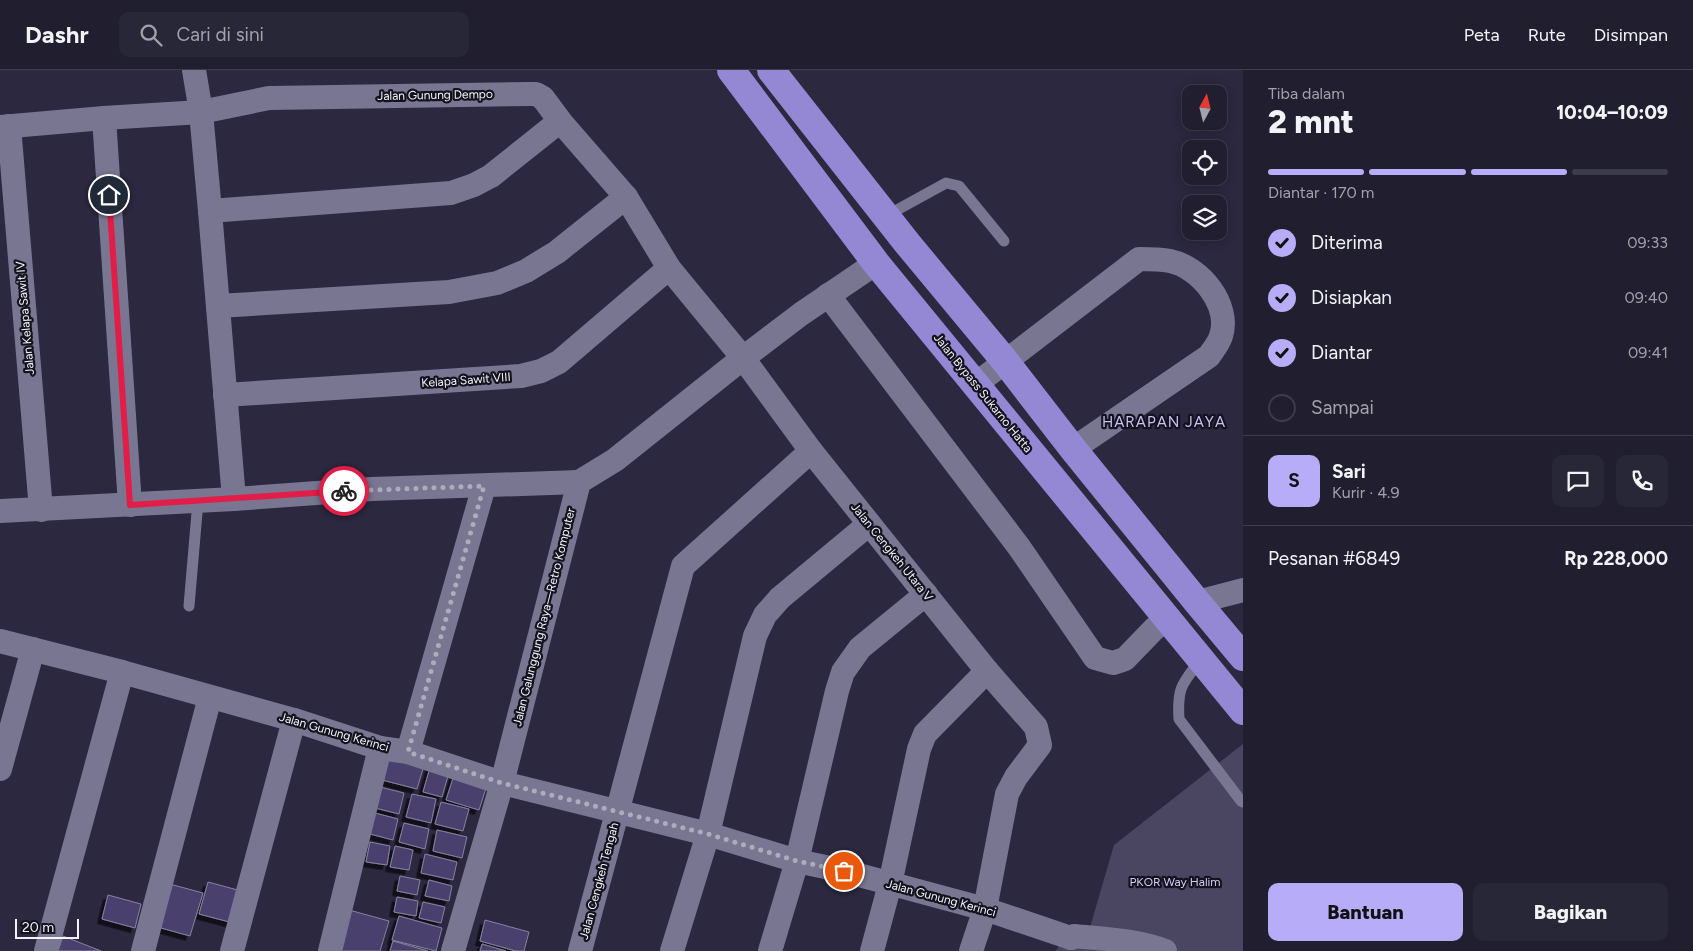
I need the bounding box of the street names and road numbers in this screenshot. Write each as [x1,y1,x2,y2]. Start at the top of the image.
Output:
street label: Jalan Gunung Dempo [377,87,493,103]
street label: Jalan Kelapa Sawit IV [13,260,37,375]
street label: Jalan Bypass Sukarno Hatta [931,331,1035,455]
street label: Kelapa Sawit VIII [421,370,511,390]
street label: Jalan Cengkeh Utara V [848,500,936,604]
street label: Jalan Galunggung Raya—Retro Komputer [510,506,578,728]
street label: Jalan Gunung Kerinci [278,710,390,754]
street label: Jalan Cengkeh Tengah [577,821,621,941]
street label: Jalan Gunung Kerinci [885,877,997,919]

